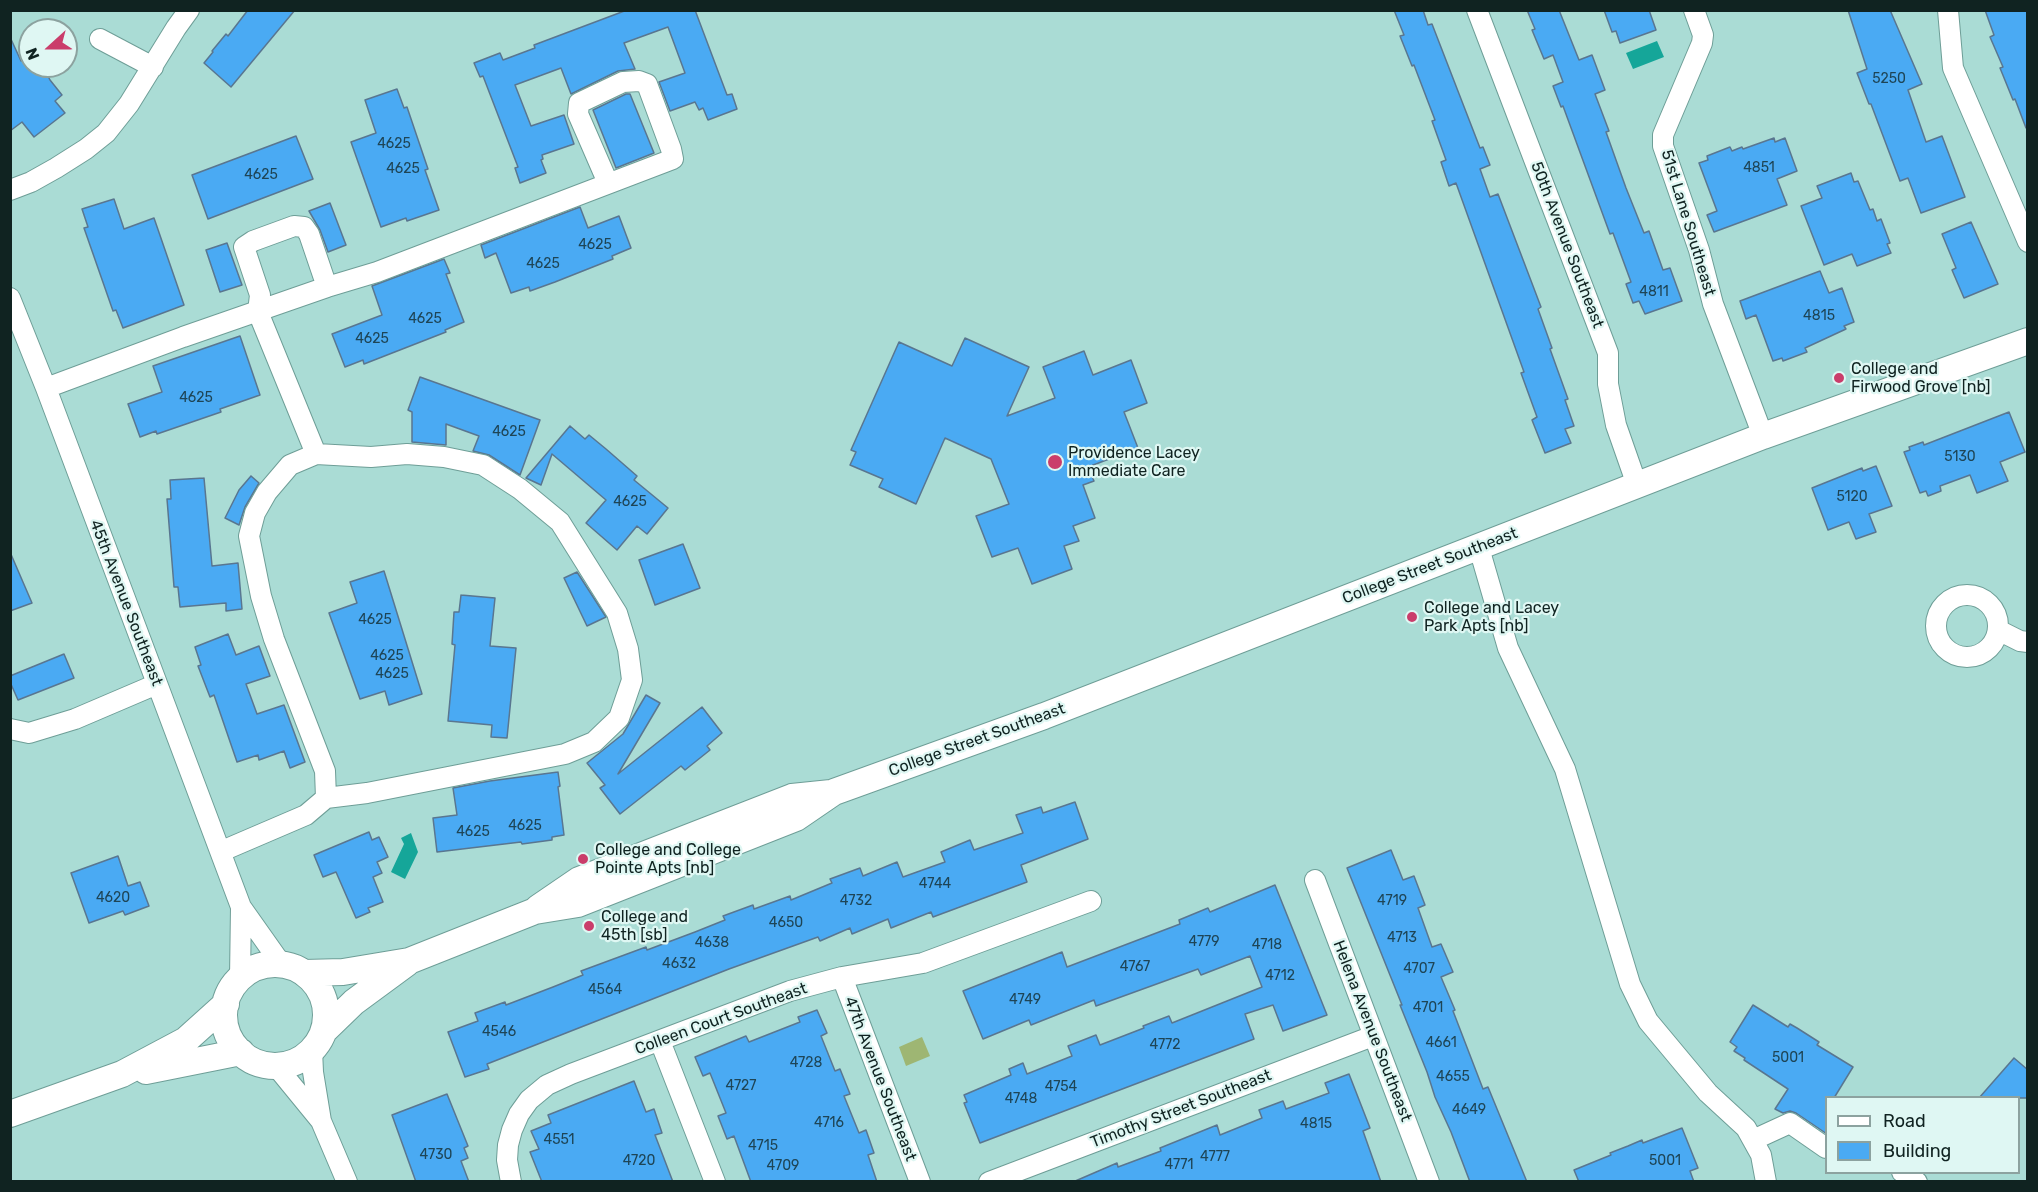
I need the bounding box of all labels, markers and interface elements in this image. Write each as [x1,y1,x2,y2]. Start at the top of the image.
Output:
north arrow [18,18,78,78]
text: N [22,45,44,63]
house number: 5250 [1872,71,1906,87]
house number: 4625 [377,136,411,152]
street label: 51st Lane Southeast [1657,148,1719,298]
street label: 50th Avenue Southeast [1526,159,1608,331]
house number: 4851 [1743,160,1775,176]
house number: 4625 [386,161,420,177]
house number: 4625 [244,167,278,183]
house number: 4625 [578,237,612,253]
house number: 4625 [526,256,560,272]
house number: 4811 [1639,284,1669,300]
house number: 4815 [1803,308,1835,324]
house number: 4625 [408,311,442,327]
house number: 4625 [355,331,389,347]
place label: College and Firwood Grove [nb] [1851,359,1991,397]
marker: College and Firwood Grove [nb] [1832,371,1846,385]
house number: 4625 [179,390,213,406]
house number: 4625 [492,424,526,440]
place label: Providence Lacey Immediate Care [1068,443,1200,481]
house number: 5130 [1944,449,1976,465]
marker: Providence Lacey Immediate Care [1046,453,1064,471]
house number: 5120 [1836,489,1868,505]
house number: 4625 [613,494,647,510]
street label: 45th Avenue Southeast [85,517,167,689]
street label: College Street Southeast [1340,524,1520,608]
place label: College and Lacey Park Apts [nb] [1424,598,1559,636]
marker: College and Lacey Park Apts [nb] [1405,610,1419,624]
house number: 4625 [358,612,392,628]
house number: 4625 [370,648,404,664]
house number: 4625 [375,666,409,682]
street label: College Street Southeast [886,699,1068,781]
house number: 4625 [508,818,542,834]
house number: 4625 [456,824,490,840]
place label: College and College Pointe Apts [nb] [595,840,741,878]
marker: College and College Pointe Apts [nb] [576,852,590,866]
house number: 4744 [919,876,951,892]
house number: 4620 [96,890,130,906]
house number: 4732 [840,893,872,909]
house number: 4719 [1377,893,1407,909]
place label: College and 45th [sb] [601,907,688,945]
house number: 4650 [769,915,803,931]
marker: College and 45th [sb] [582,919,596,933]
house number: 4713 [1387,930,1417,946]
house number: 4779 [1188,934,1220,950]
house number: 4638 [695,935,729,951]
house number: 4718 [1252,937,1282,953]
street label: Helena Avenue Southeast [1329,938,1415,1124]
house number: 4632 [662,956,696,972]
house number: 4767 [1120,959,1150,975]
house number: 4707 [1403,961,1435,977]
house number: 4712 [1265,968,1295,984]
street label: Colleen Court Southeast [632,979,810,1059]
house number: 4564 [588,982,622,998]
house number: 4749 [1009,992,1041,1008]
street label: 47th Avenue Southeast [840,994,920,1164]
house number: 4701 [1413,1000,1443,1016]
house number: 4546 [482,1024,516,1040]
house number: 4661 [1425,1035,1457,1051]
house number: 4772 [1149,1037,1181,1053]
house number: 5001 [1772,1050,1804,1066]
house number: 4728 [790,1055,822,1071]
street label: Timothy Street Southeast [1088,1066,1274,1152]
house number: 4655 [1436,1069,1470,1085]
house number: 4727 [725,1078,757,1094]
house number: 4754 [1045,1079,1077,1095]
house number: 4748 [1005,1091,1037,1107]
legend [1825,1096,2020,1174]
house number: 4649 [1452,1102,1486,1118]
text: Road [1883,1110,1926,1132]
house number: 4716 [814,1115,844,1131]
house number: 4815 [1300,1116,1332,1132]
house number: 4551 [543,1132,575,1148]
house number: 4715 [748,1138,778,1154]
text: Building [1883,1140,1951,1162]
house number: 4730 [420,1147,452,1163]
house number: 4777 [1200,1149,1230,1165]
house number: 4720 [623,1153,655,1169]
house number: 5001 [1649,1153,1681,1169]
house number: 4771 [1165,1157,1193,1173]
house number: 4709 [767,1158,799,1174]

